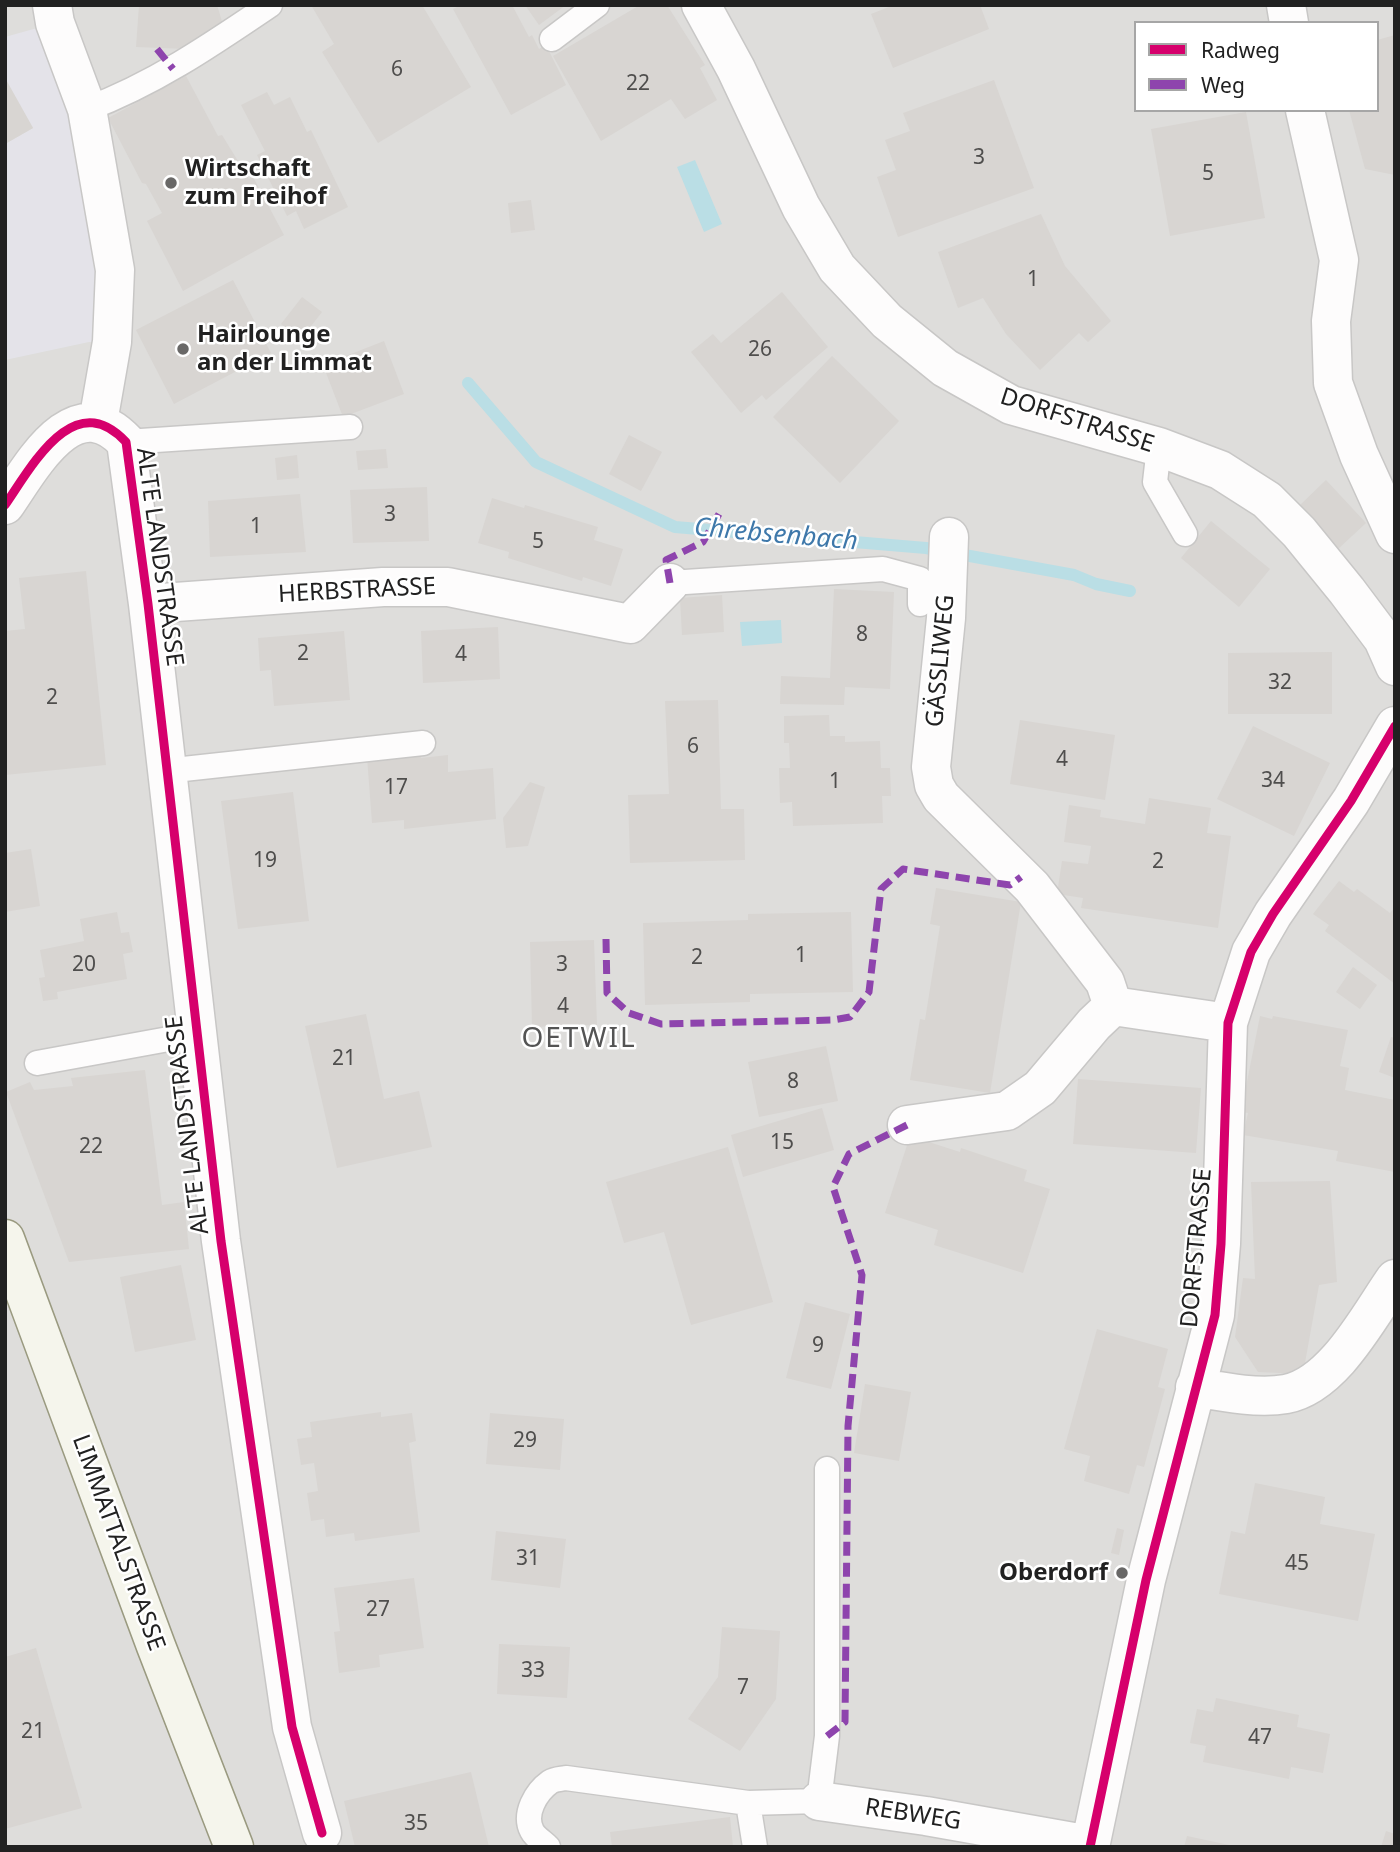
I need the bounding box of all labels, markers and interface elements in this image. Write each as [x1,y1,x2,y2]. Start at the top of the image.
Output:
legend [1134,21,1379,112]
text: Radweg [1201,36,1280,64]
house number: 6 [391,57,403,83]
house number: 22 [626,71,650,97]
text: Weg [1201,71,1245,99]
house number: 3 [973,145,985,171]
place label: Wirtschaft zum Freihof [185,155,327,211]
house number: 5 [1202,161,1214,187]
marker: Wirtschaft zum Freihof [163,175,179,191]
house number: 1 [1027,267,1039,293]
place label: Hairlounge an der Limmat [197,321,372,377]
house number: 26 [748,337,772,363]
marker: Hairlounge an der Limmat [175,341,191,357]
street label: DORFSTRASSE [996,383,1158,459]
street label: ALTE LANDSTRASSE [129,446,189,668]
house number: 3 [384,502,396,528]
water label: Chrebsenbach [693,512,859,558]
house number: 1 [250,514,262,540]
house number: 5 [532,529,544,555]
street label: HERBSTRASSE [277,572,437,610]
street label: GÄSSLIWEG [921,593,961,729]
house number: 8 [856,622,868,648]
house number: 2 [297,641,309,667]
house number: 4 [455,642,467,668]
house number: 32 [1268,670,1292,696]
house number: 2 [46,685,58,711]
house number: 6 [687,734,699,760]
house number: 4 [1056,747,1068,773]
house number: 34 [1261,768,1285,794]
house number: 1 [829,769,841,795]
house number: 17 [384,775,408,801]
house number: 19 [253,848,277,874]
house number: 2 [1152,849,1164,875]
house number: 1 [795,943,807,969]
house number: 2 [691,945,703,971]
house number: 20 [72,952,96,978]
house number: 3 [556,952,568,978]
house number: 4 [557,994,569,1020]
street label: ALTE LANDSTRASSE [160,1014,216,1236]
district label: OETWIL [522,1022,636,1056]
house number: 21 [332,1046,356,1072]
house number: 8 [787,1069,799,1095]
house number: 15 [770,1130,794,1156]
house number: 22 [79,1134,103,1160]
street label: DORFSTRASSE [1176,1167,1218,1329]
house number: 9 [812,1333,824,1359]
house number: 29 [513,1428,537,1454]
street label: LIMMATTALSTRASSE [66,1431,170,1655]
house number: 31 [516,1546,540,1572]
house number: 45 [1285,1551,1309,1577]
place label: Oberdorf [999,1559,1108,1587]
marker: Oberdorf [1114,1565,1130,1581]
house number: 27 [366,1597,390,1623]
house number: 33 [521,1658,545,1684]
house number: 7 [737,1675,749,1701]
house number: 21 [21,1719,45,1745]
house number: 47 [1248,1725,1272,1751]
street label: REBWEG [863,1793,963,1837]
house number: 35 [404,1811,428,1837]

